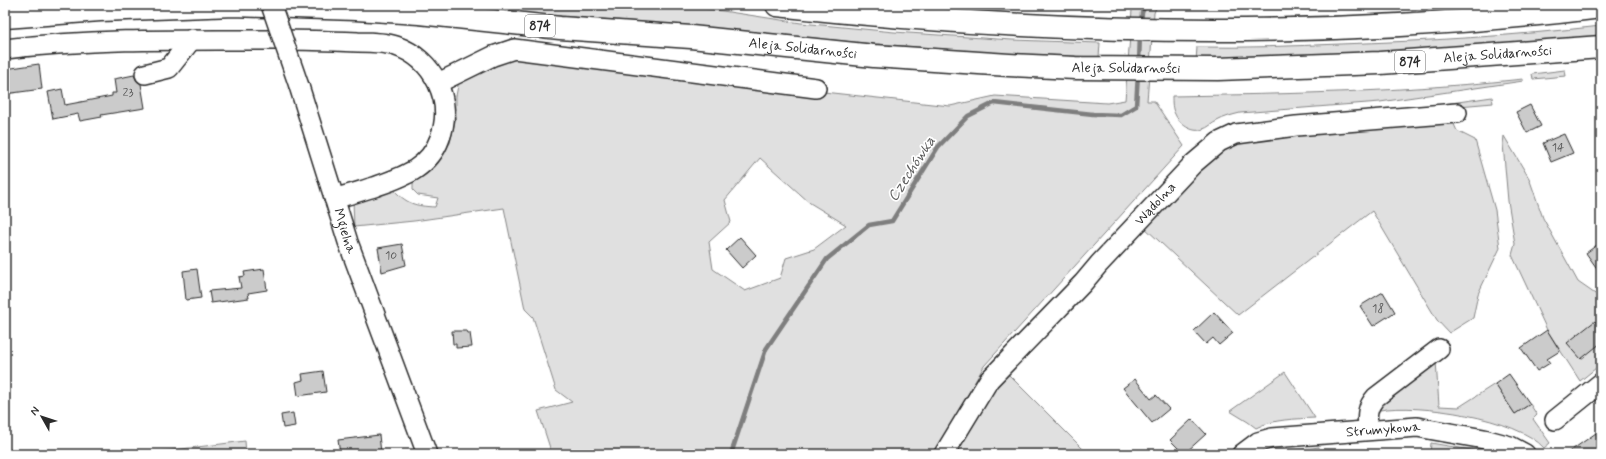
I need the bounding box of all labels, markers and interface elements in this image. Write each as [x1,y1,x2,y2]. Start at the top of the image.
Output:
road number: 874 [525,15,555,37]
street label: Aleja Solidarności [748,34,858,63]
street label: Aleja Solidarności [1443,42,1553,67]
road number: 874 [1395,51,1425,73]
street label: Aleja Solidarności [1071,59,1181,78]
house number: 23 [123,85,133,101]
water label: Czechówka [884,132,941,205]
house number: 14 [1552,140,1564,156]
street label: Wądolna [1131,178,1180,229]
street label: Mgielna [329,206,361,257]
house number: 10 [385,248,397,264]
house number: 18 [1372,301,1384,317]
north arrow [22,397,62,437]
text: N [27,404,43,419]
street label: Strumykowa [1345,418,1422,441]

